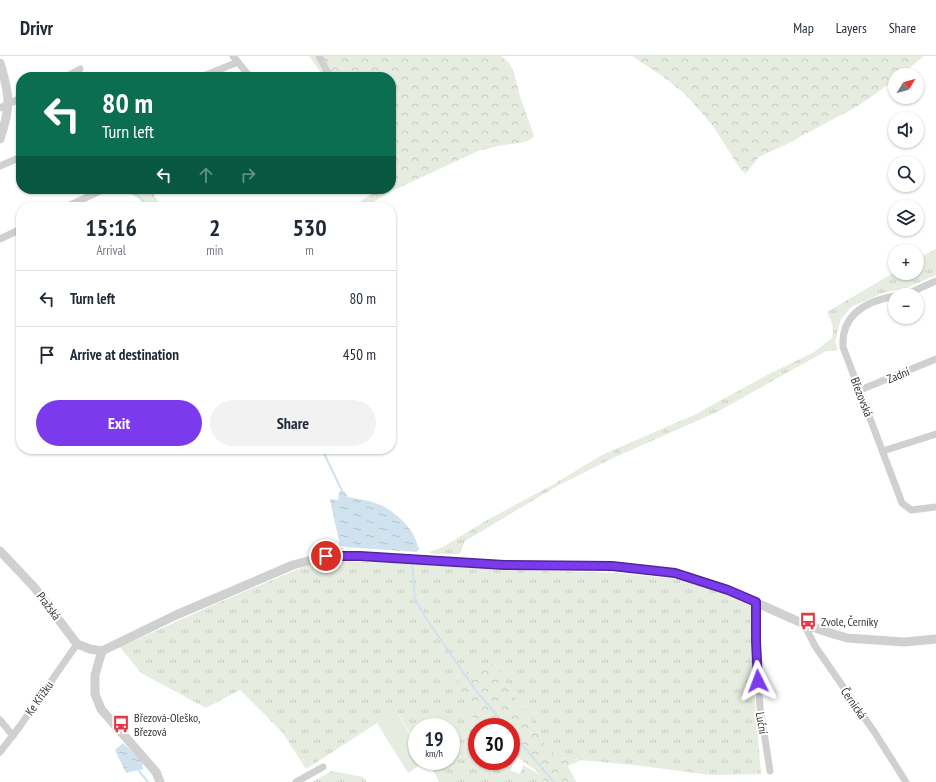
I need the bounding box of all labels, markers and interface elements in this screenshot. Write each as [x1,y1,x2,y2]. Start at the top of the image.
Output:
text: Drivr [20,16,53,40]
text: Map [793,19,814,37]
text: Layers [836,19,867,37]
text: Share [889,19,916,37]
north arrow [888,68,924,104]
map controls [888,68,924,324]
text: 80 m [102,84,153,121]
icon: left [36,88,88,140]
button: sound [888,112,924,148]
text: Turn left [102,120,154,143]
button: search [888,156,924,192]
icon: left [153,164,175,186]
icon: ahead [195,164,217,186]
icon: right [237,164,259,186]
button: layers [888,200,924,236]
text: 15:16 [85,212,137,243]
text: 2 [209,212,220,243]
text: 530 [292,212,327,243]
text: Arrival [96,242,126,259]
text: min [206,242,223,259]
text: m [305,242,314,259]
button: + [888,244,924,280]
icon: left [36,288,58,310]
button: − [888,288,924,324]
text: Turn left [70,289,115,308]
text: 80 m [350,289,376,308]
icon: arrive [36,344,58,366]
text: Arrive at destination [70,345,179,364]
text: 450 m [343,345,376,364]
street label: Zadní [885,364,912,386]
street label: Březovská [848,375,876,419]
button: Exit [36,400,202,446]
button: Share [210,400,376,446]
pin [309,539,343,573]
icon: arrive [315,545,337,567]
street label: Pražská [34,589,64,623]
bus stop icon: Zvole, Černíky [798,611,818,631]
place label: Zvole, Černíky [821,614,879,629]
position arrow [737,660,779,702]
street label: Ke Křížku [22,678,56,718]
street label: Černická [838,684,870,722]
place label: Březová-Oleško, Březová [134,710,200,739]
street label: Luční [753,711,771,736]
bus stop icon: Březová-Oleško, Březová [111,714,131,734]
speed limit sign: 30 [468,718,520,770]
text: 19 [424,726,444,752]
text: km/h [425,747,443,760]

